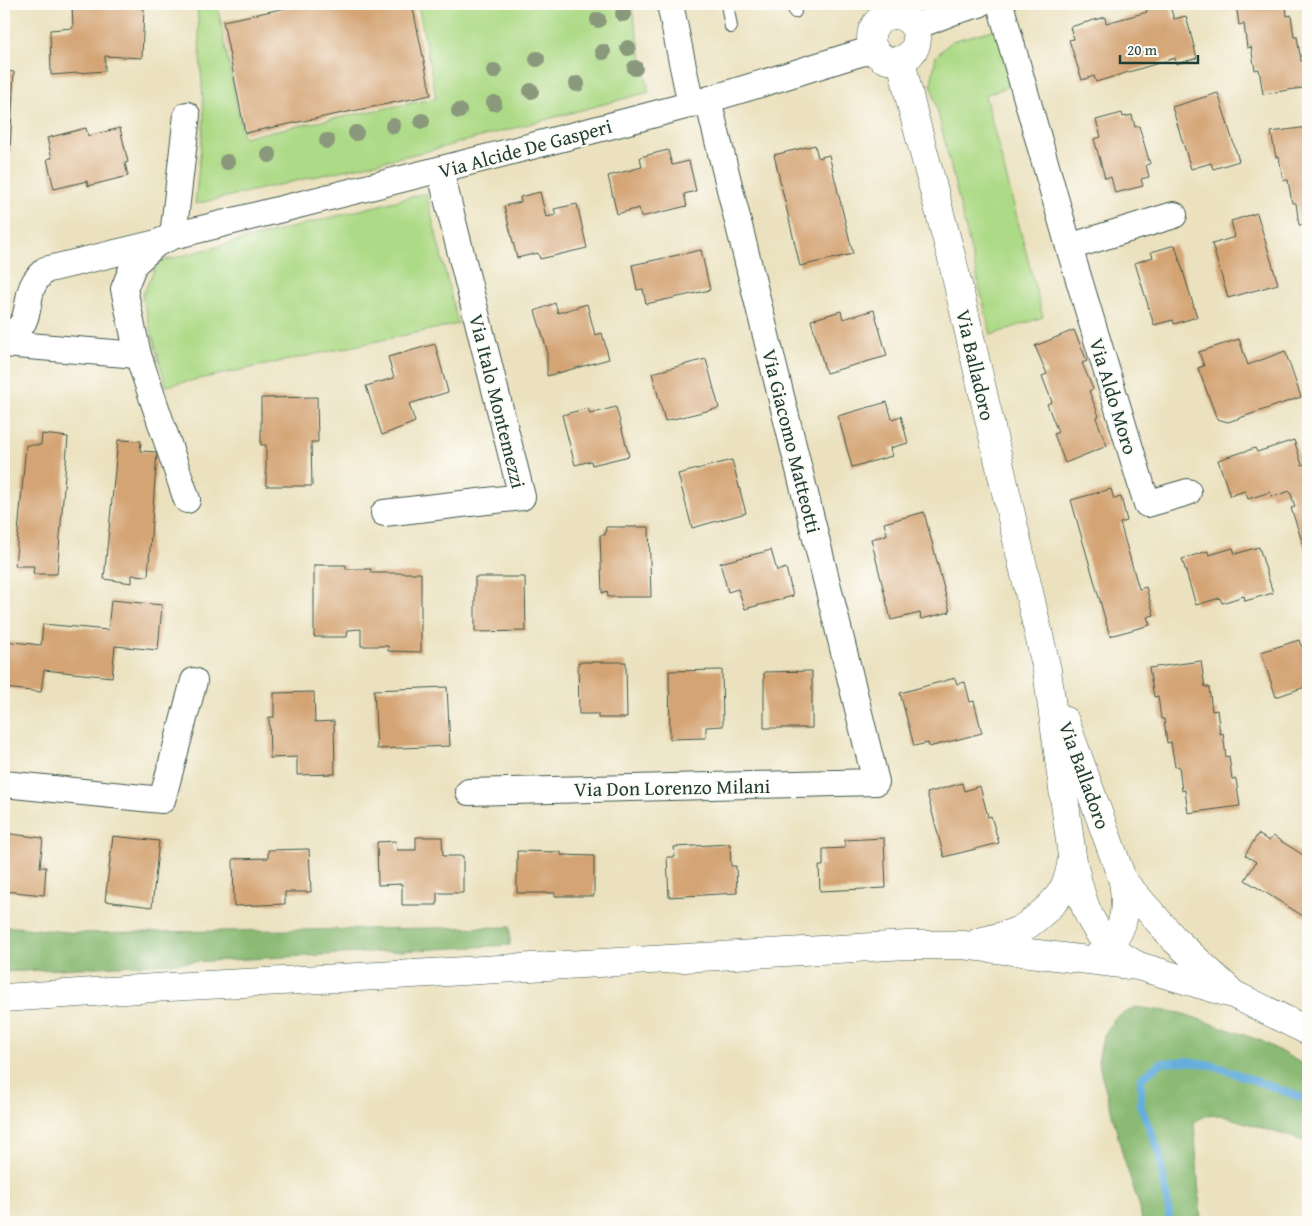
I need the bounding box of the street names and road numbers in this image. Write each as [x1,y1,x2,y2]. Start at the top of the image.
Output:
street label: Via Alcide De Gasperi [435,111,615,185]
street label: Via Balladoro [949,307,1003,423]
street label: Via Italo Montemezzi [462,311,534,492]
street label: Via Aldo Moro [1083,334,1145,458]
street label: Via Giacomo Matteotti [755,346,829,536]
street label: Via Balladoro [1052,717,1118,833]
street label: Via Don Lorenzo Milani [574,771,771,803]

